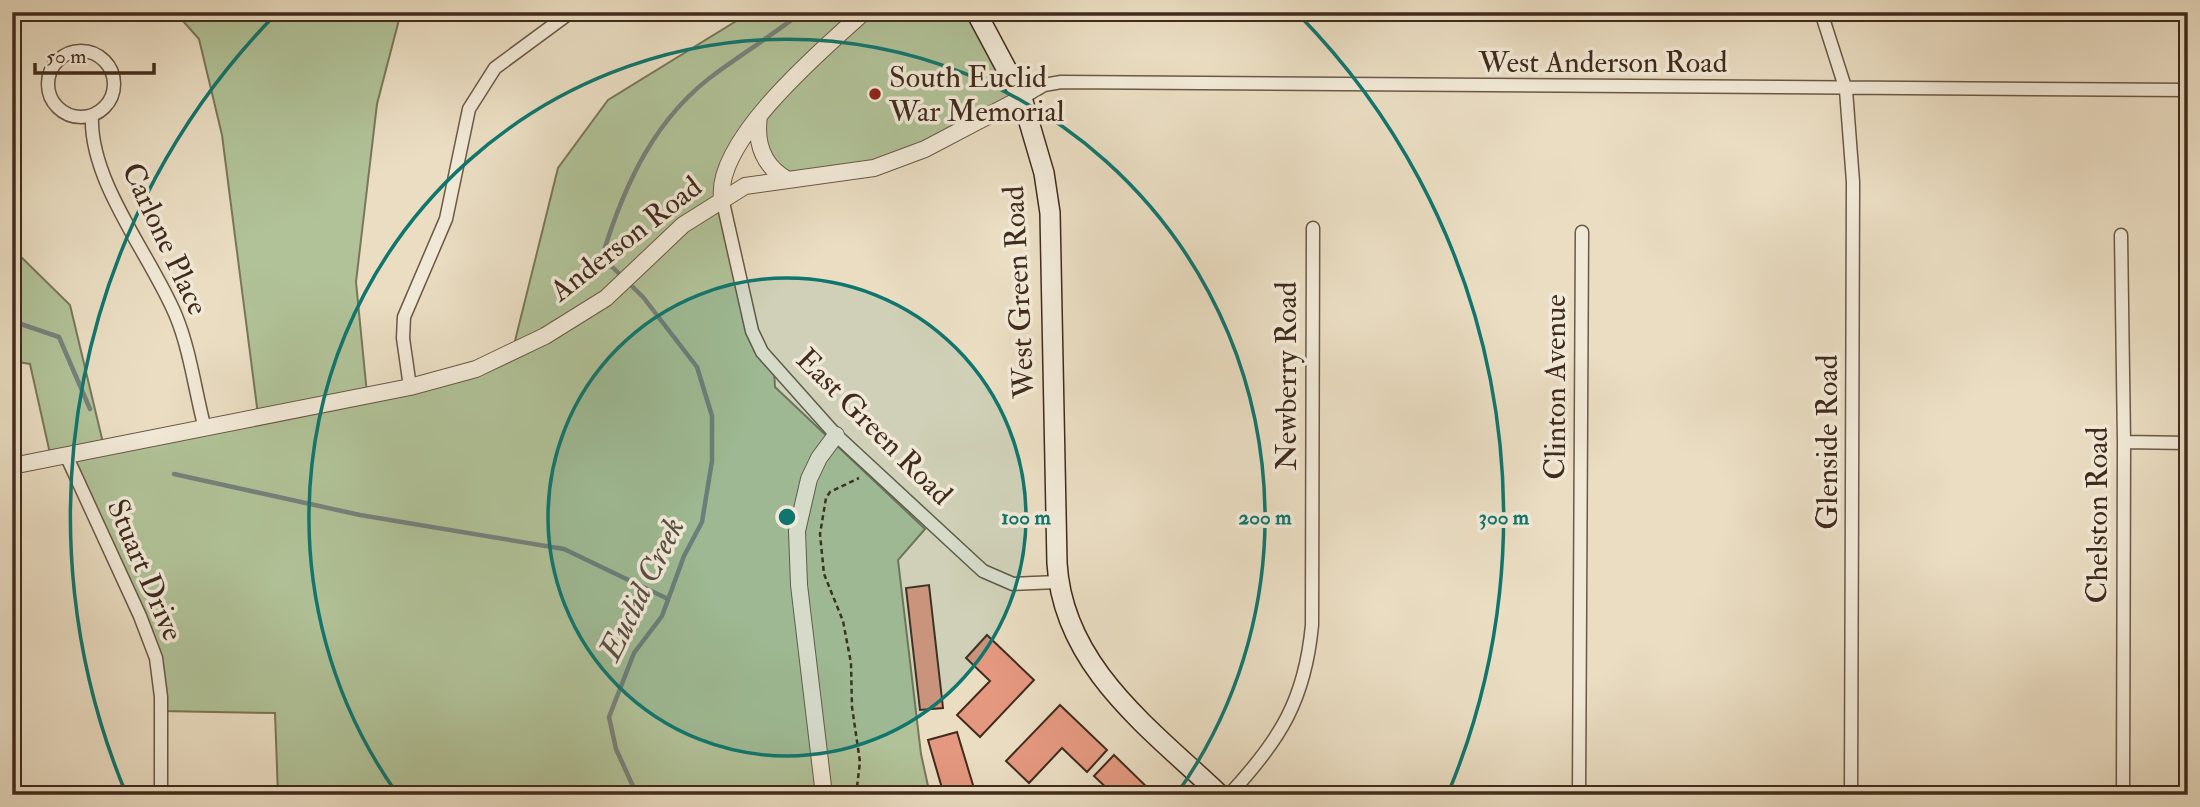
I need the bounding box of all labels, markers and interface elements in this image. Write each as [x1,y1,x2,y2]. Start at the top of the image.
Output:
scale bar [35,32,154,76]
text: 50 m [46,43,87,70]
street label: West Anderson Road [1478,44,1728,81]
place label: South Euclid War Memorial [888,59,1065,130]
marker: South Euclid War Memorial [867,86,883,102]
street label: Carlone Place [114,157,216,321]
street label: Anderson Road [542,168,709,310]
street label: West Green Road [995,185,1043,400]
street label: Newberry Road [1268,281,1305,471]
street label: Clinton Avenue [1537,294,1574,480]
street label: East Green Road [788,341,960,513]
street label: Glenside Road [1809,354,1846,530]
street label: Chelston Road [2079,426,2116,603]
street label: Stuart Drive [99,494,191,646]
text: 100 m [1001,504,1052,531]
text: 200 m [1239,504,1292,531]
text: 300 m [1479,504,1530,531]
centre of rings [775,505,799,529]
water label: Euclid Creek [589,511,694,669]

